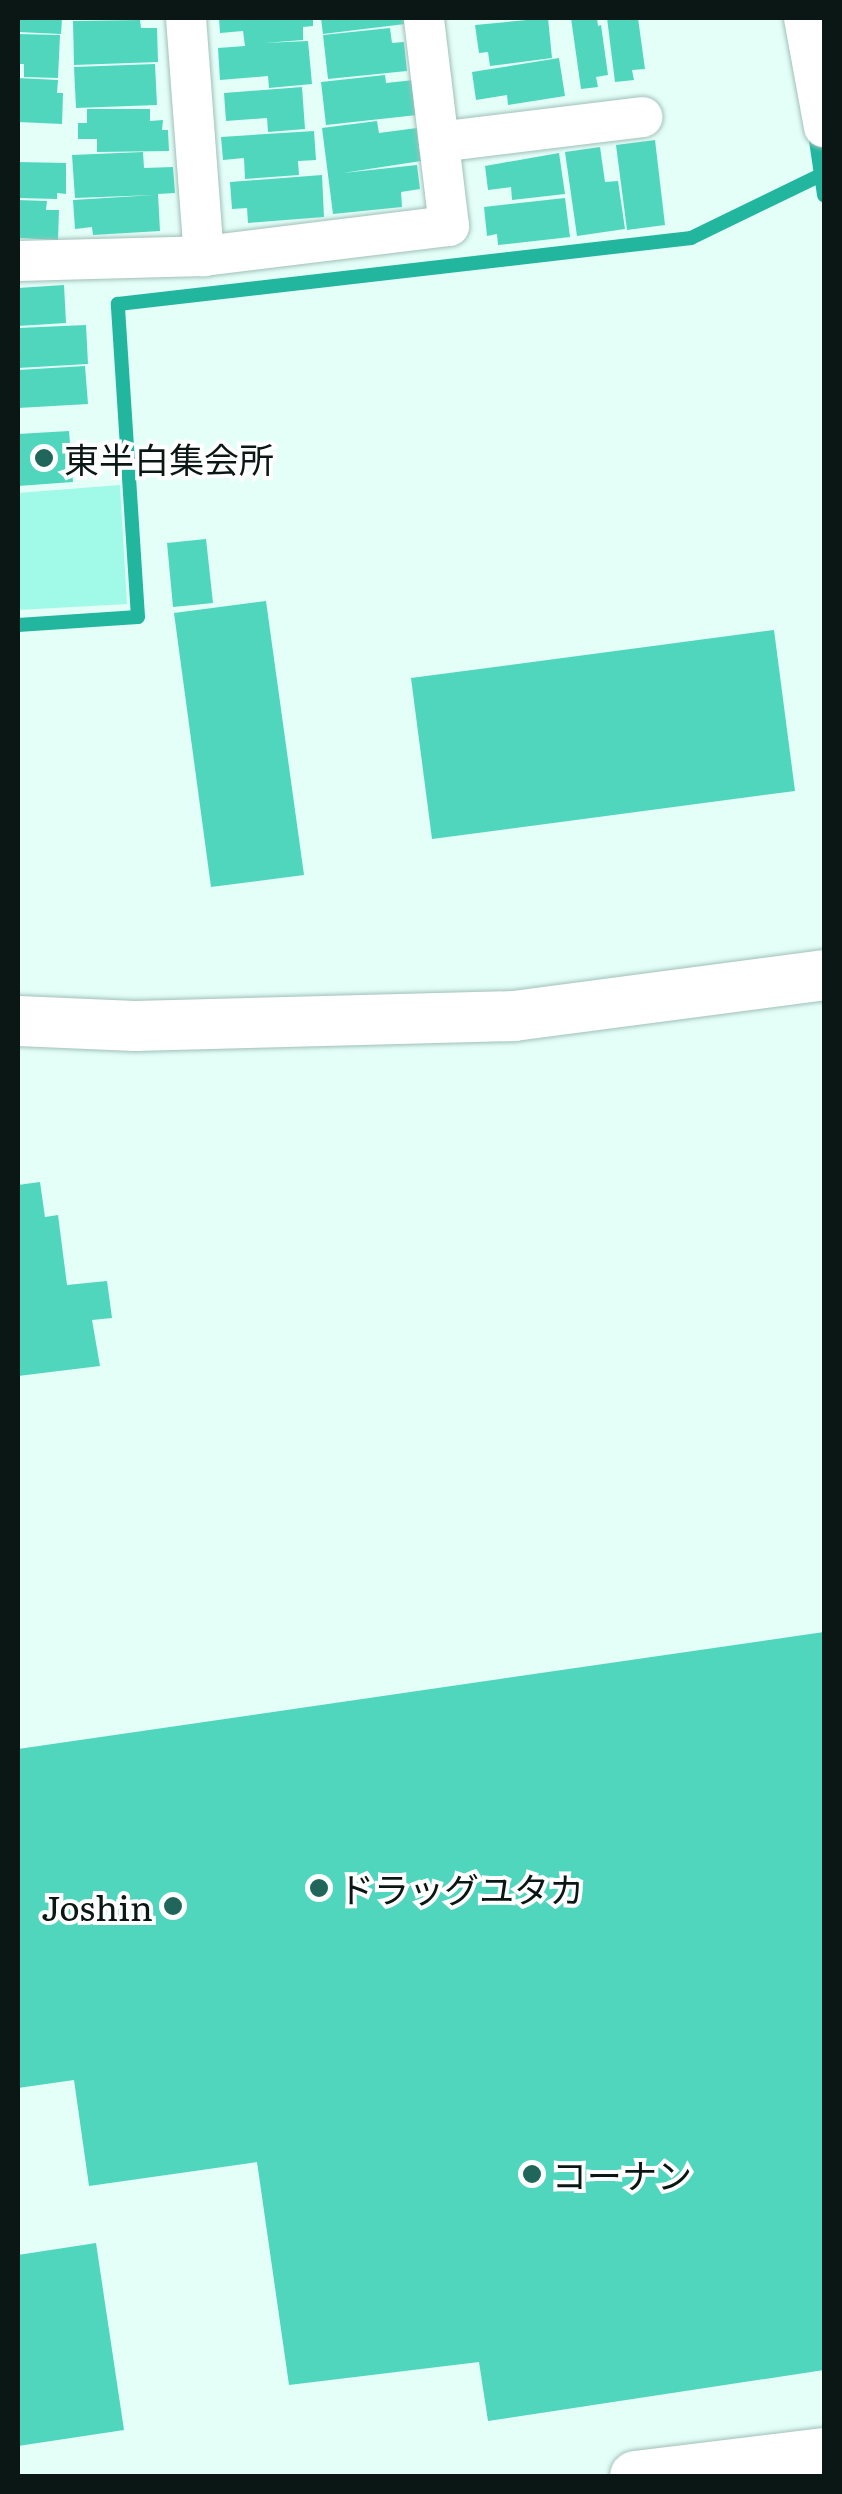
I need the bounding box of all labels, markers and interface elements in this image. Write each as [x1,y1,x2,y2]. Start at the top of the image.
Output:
place label: 東半白集会所 [64,437,274,479]
marker: 東半白集会所 [33,447,55,469]
place label: ドラッグユタカ [339,1867,584,1909]
marker: ドラッグユタカ [308,1877,330,1899]
place label: Joshin [41,1885,153,1927]
marker: Joshin [162,1895,184,1917]
place label: コーナン [552,2153,692,2195]
marker: コーナン [521,2163,543,2185]

